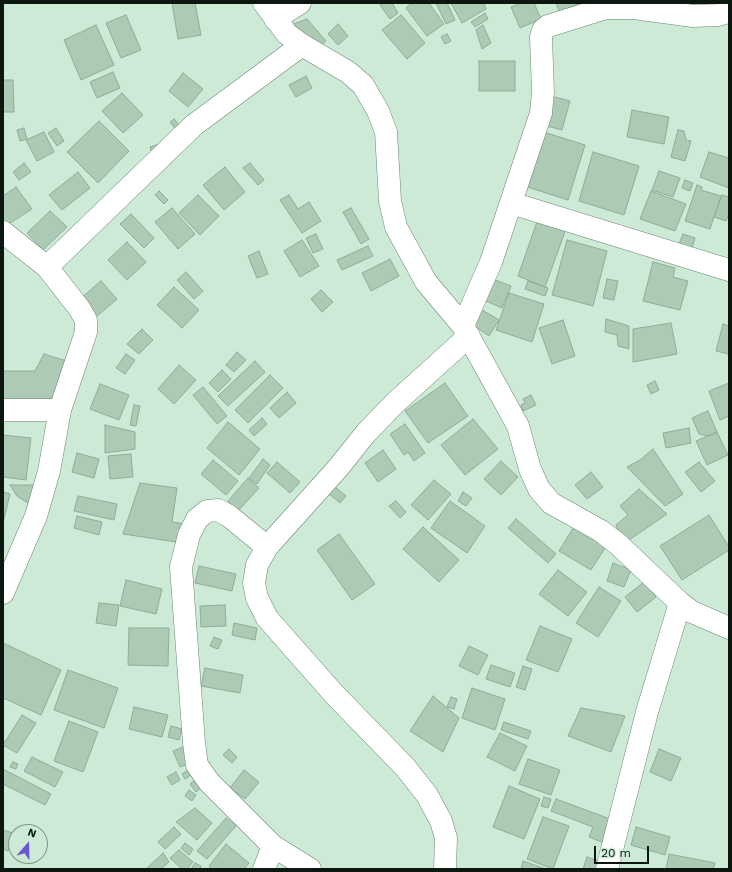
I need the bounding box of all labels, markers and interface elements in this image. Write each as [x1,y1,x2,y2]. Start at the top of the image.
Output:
north arrow [8,824,48,864]
text: N [26,826,38,841]
scale bar [596,838,651,864]
text: 20 m [601,846,631,860]

